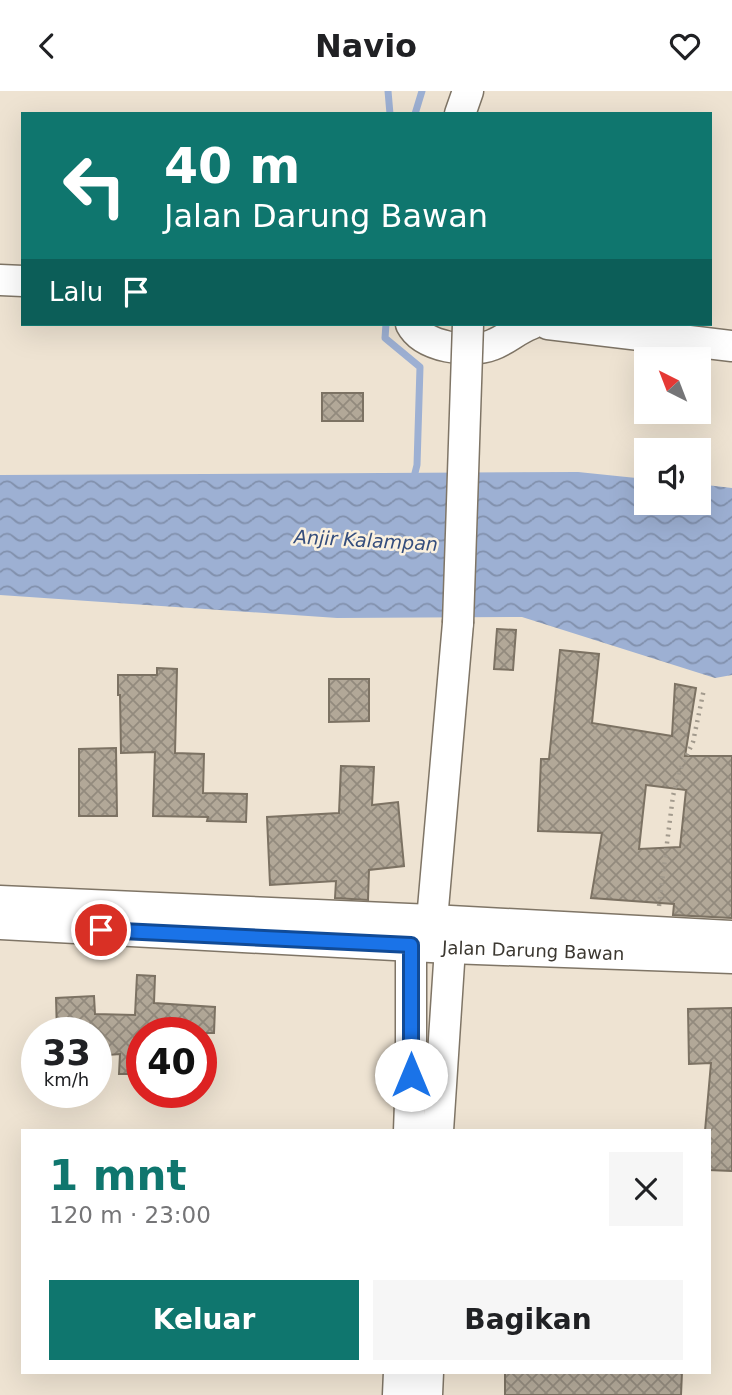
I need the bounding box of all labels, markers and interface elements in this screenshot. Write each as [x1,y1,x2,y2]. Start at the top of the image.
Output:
icon: back [28,27,66,65]
text: Navio [315,27,417,65]
icon: heart [666,27,704,65]
text: 40 m [164,138,300,195]
icon: left [49,140,140,231]
text: Jalan Darung Bawan [164,197,488,235]
icon: arrive [117,273,155,311]
text: Lalu [49,277,103,307]
north arrow [634,347,710,423]
map controls [634,347,711,515]
button: sound [634,438,711,515]
water label: Anjir Kalampan [291,525,439,555]
pin [71,900,131,960]
icon: arrive [82,911,120,949]
street label: Jalan Darung Bawan [441,937,625,964]
speed limit sign: 40 [126,1017,217,1108]
text: 33 [42,1033,91,1073]
position arrow [374,1038,448,1112]
text: km/h [44,1069,89,1090]
text: 1 mnt [49,1151,187,1200]
button: close [609,1152,683,1226]
text: 120 m · 23:00 [49,1202,211,1228]
button: Keluar [49,1280,359,1360]
button: Bagikan [373,1280,683,1360]

